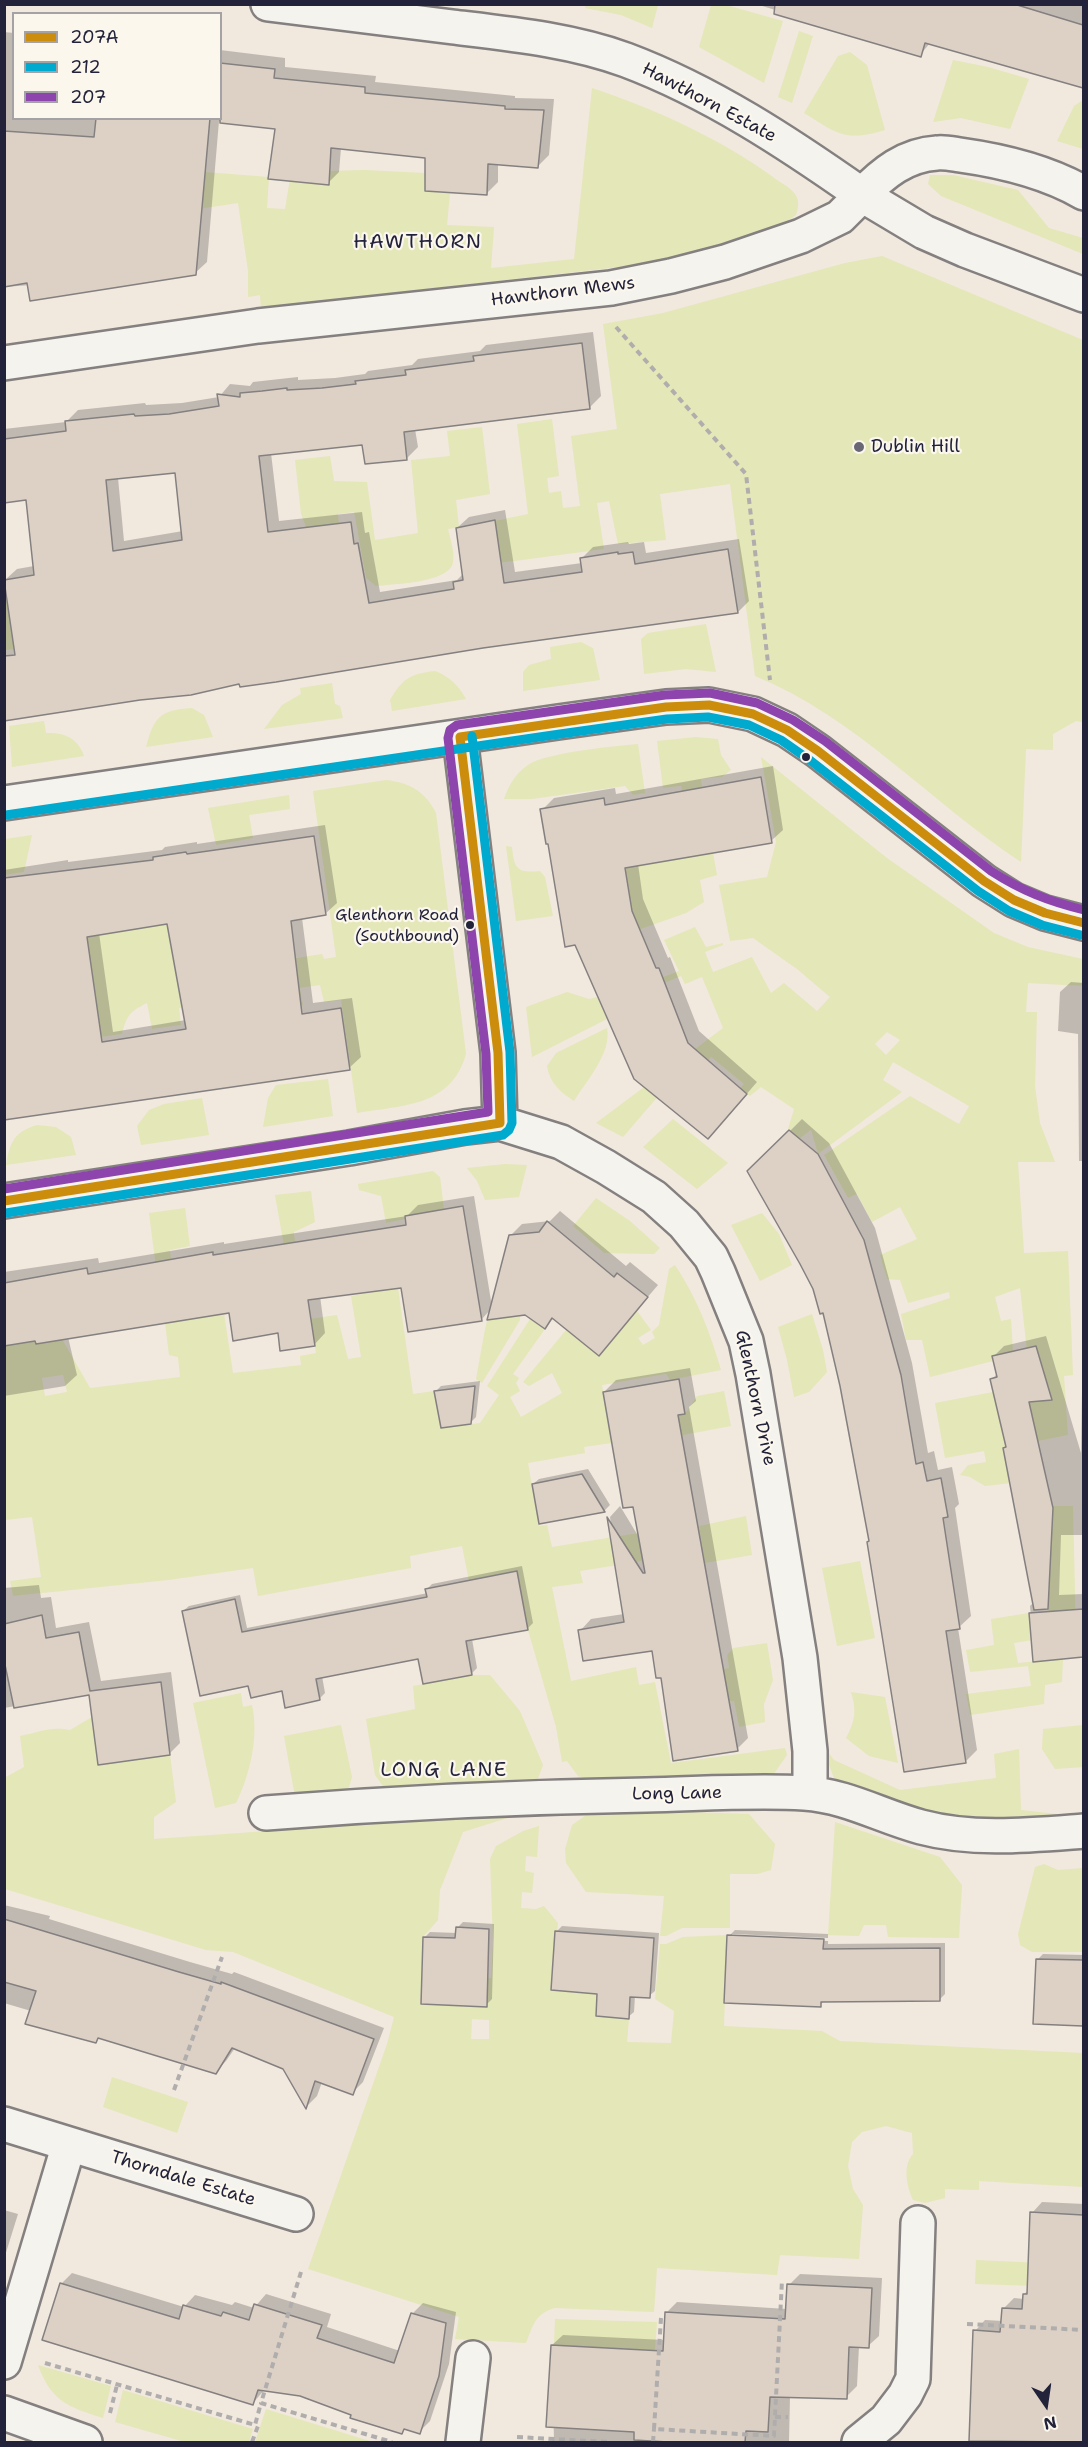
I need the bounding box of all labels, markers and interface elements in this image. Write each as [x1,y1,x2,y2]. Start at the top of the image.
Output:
legend [12,12,222,120]
text: 207A [70,25,119,49]
text: 212 [70,55,101,79]
street label: Hawthorn Estate [638,58,780,148]
text: 207 [70,85,106,109]
district label: HAWTHORN [353,231,483,255]
street label: Hawthorn Mews [490,272,636,312]
place label: Dublin Hill [871,436,960,458]
marker: Dublin Hill [852,440,866,454]
unlabelled marker [800,751,812,763]
place label: Glenthorn Road (Southbound) [335,906,459,944]
marker: Glenthorn Road (Southbound) [464,919,476,931]
street label: Glenthorn Drive [730,1328,780,1468]
district label: LONG LANE [380,1759,508,1783]
street label: Long Lane [632,1782,722,1806]
street label: Thorndale Estate [108,2147,258,2211]
north arrow [1016,2375,1076,2435]
text: N [1042,2411,1059,2435]

